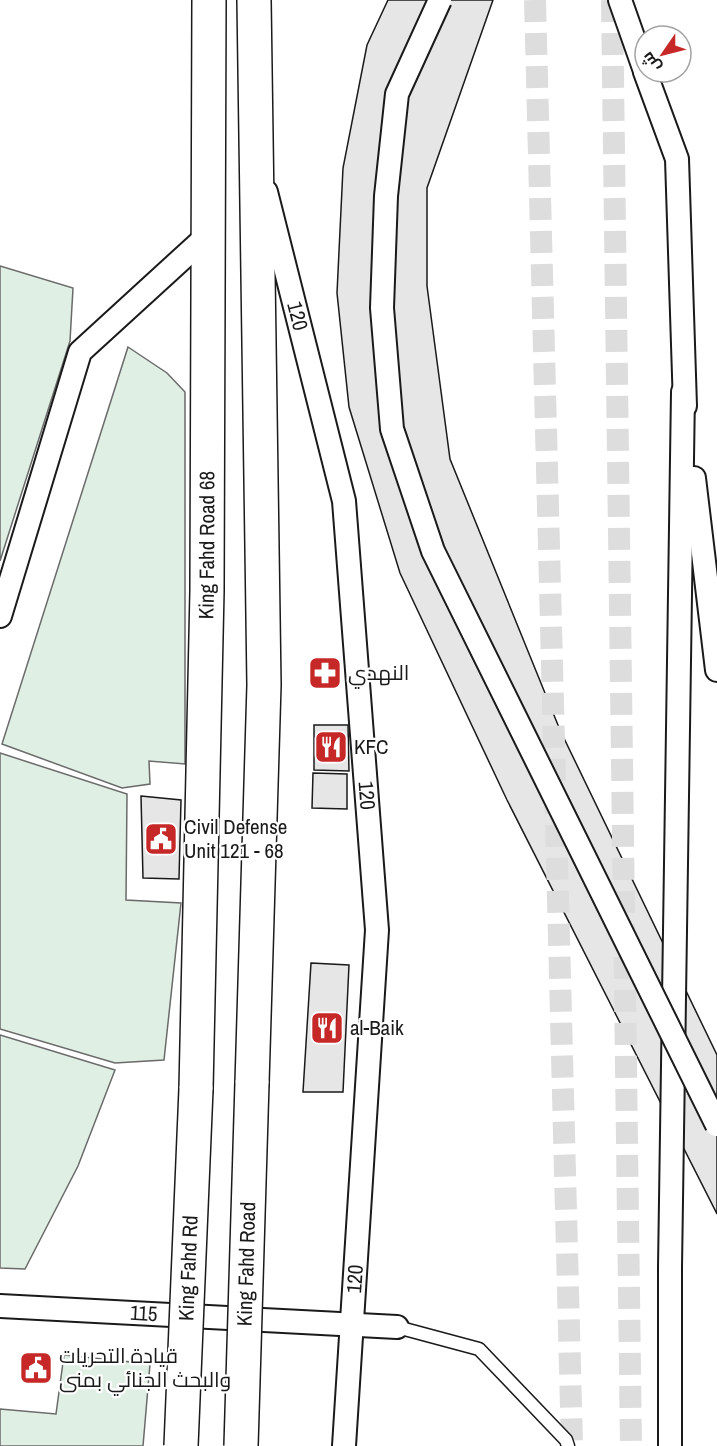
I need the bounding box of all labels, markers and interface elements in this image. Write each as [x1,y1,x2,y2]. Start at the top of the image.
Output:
north arrow [633,24,693,84]
text: ش [636,48,666,77]
street label: 120 [280,299,315,333]
street label: King Fahd Road 68 [191,471,221,620]
pharmacy icon: النهدي [307,655,343,691]
place label: النهدي [348,658,410,689]
restaurant icon: KFC [313,729,349,765]
place label: KFC [354,732,388,761]
street label: 120 [352,780,383,811]
place label: Civil Defense Unit 121 - 68 [184,812,287,865]
public building icon: Civil Defense Unit 121 - 68 [143,821,179,857]
restaurant icon: al-Baik [309,1010,345,1046]
place label: al-Baik [350,1013,404,1042]
street label: King Fahd Road [230,1201,262,1327]
street label: King Fahd Rd [171,1215,205,1321]
street label: 120 [339,1264,370,1294]
street label: 115 [129,1298,158,1328]
place label: قيادة التحريات والبحث الجنائي بمنى [59,1341,231,1396]
public building icon: قيادة التحريات والبحث الجنائي بمنى [18,1350,54,1386]

